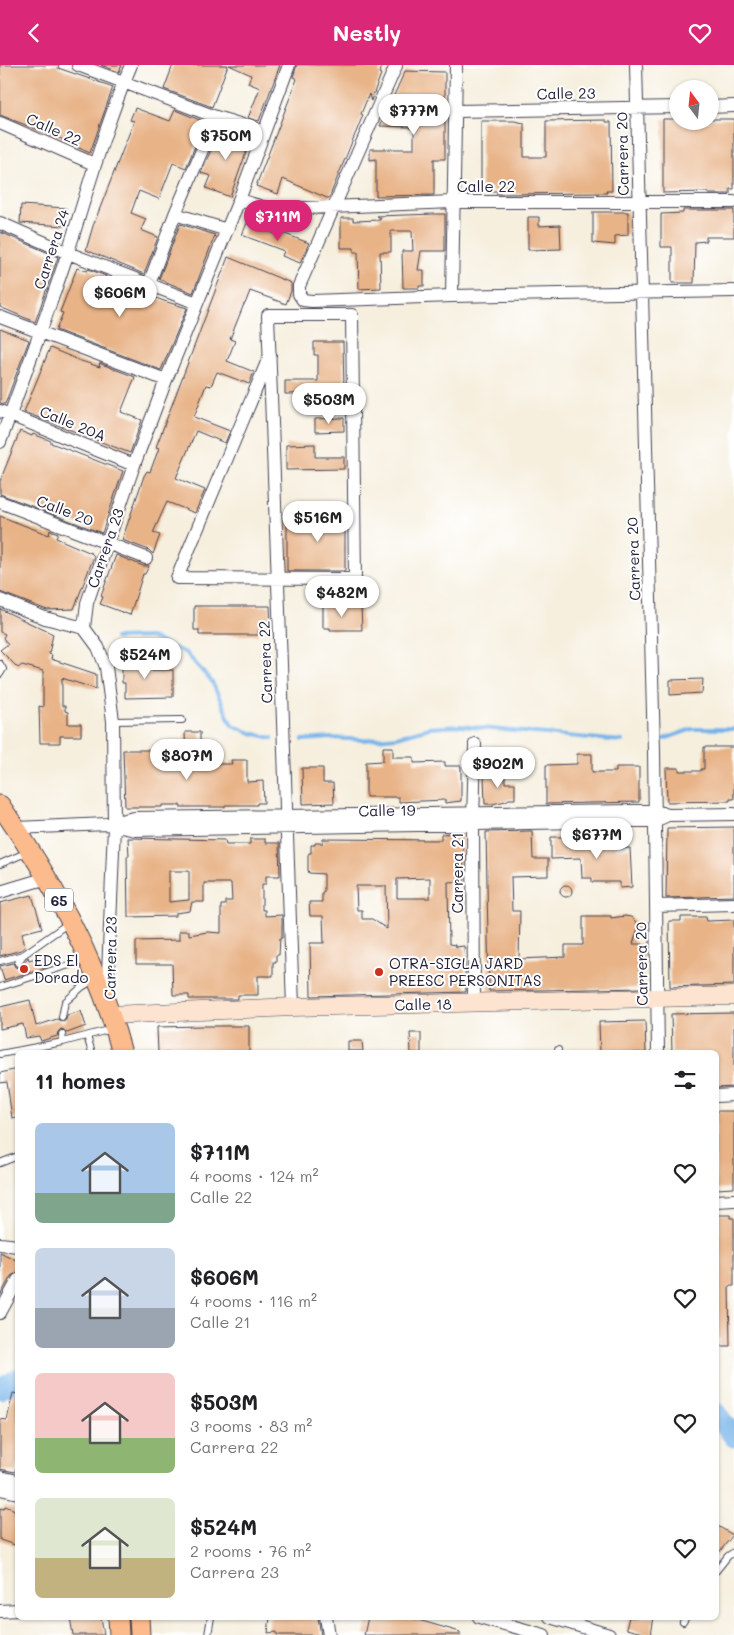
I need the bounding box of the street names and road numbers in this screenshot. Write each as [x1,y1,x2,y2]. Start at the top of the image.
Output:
street label: Calle 23 [536,82,596,104]
street label: Calle 22 [23,108,85,150]
street label: Carrera 20 [611,112,633,196]
street label: Calle 22 [457,176,515,196]
street label: Carrera 24 [29,206,73,292]
street label: Calle 20A [37,401,109,445]
street label: Calle 20 [34,490,96,530]
street label: Carrera 23 [82,505,128,591]
street label: Carrera 20 [622,517,644,601]
street label: Carrera 22 [254,620,276,704]
street label: Calle 19 [358,799,416,820]
street label: Carrera 21 [447,832,467,914]
road number: 65 [45,889,73,911]
street label: Carrera 23 [99,916,121,1000]
street label: Carrera 20 [630,922,652,1006]
street label: Calle 18 [394,994,452,1014]

